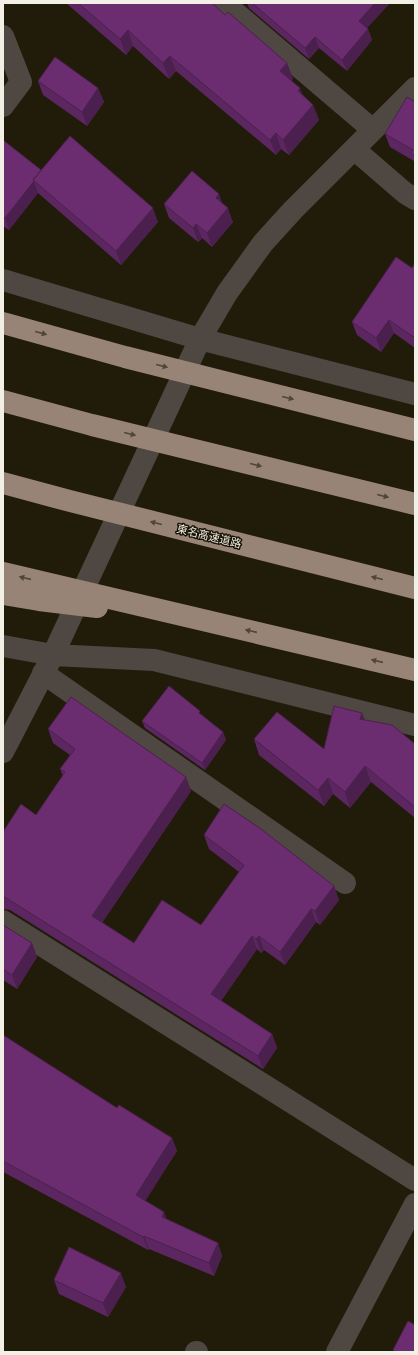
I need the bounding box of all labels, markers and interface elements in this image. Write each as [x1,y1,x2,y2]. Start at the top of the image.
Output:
one-way arrow [35,330,47,336]
one-way arrow [157,363,169,369]
one-way arrow [283,395,295,401]
one-way arrow [124,431,136,437]
one-way arrow [251,462,263,468]
one-way arrow [377,493,389,499]
one-way arrow [150,520,162,526]
street label: 東名高速道路 [175,521,243,551]
one-way arrow [19,574,31,580]
one-way arrow [371,575,383,581]
one-way arrow [244,628,256,634]
one-way arrow [371,658,383,664]

